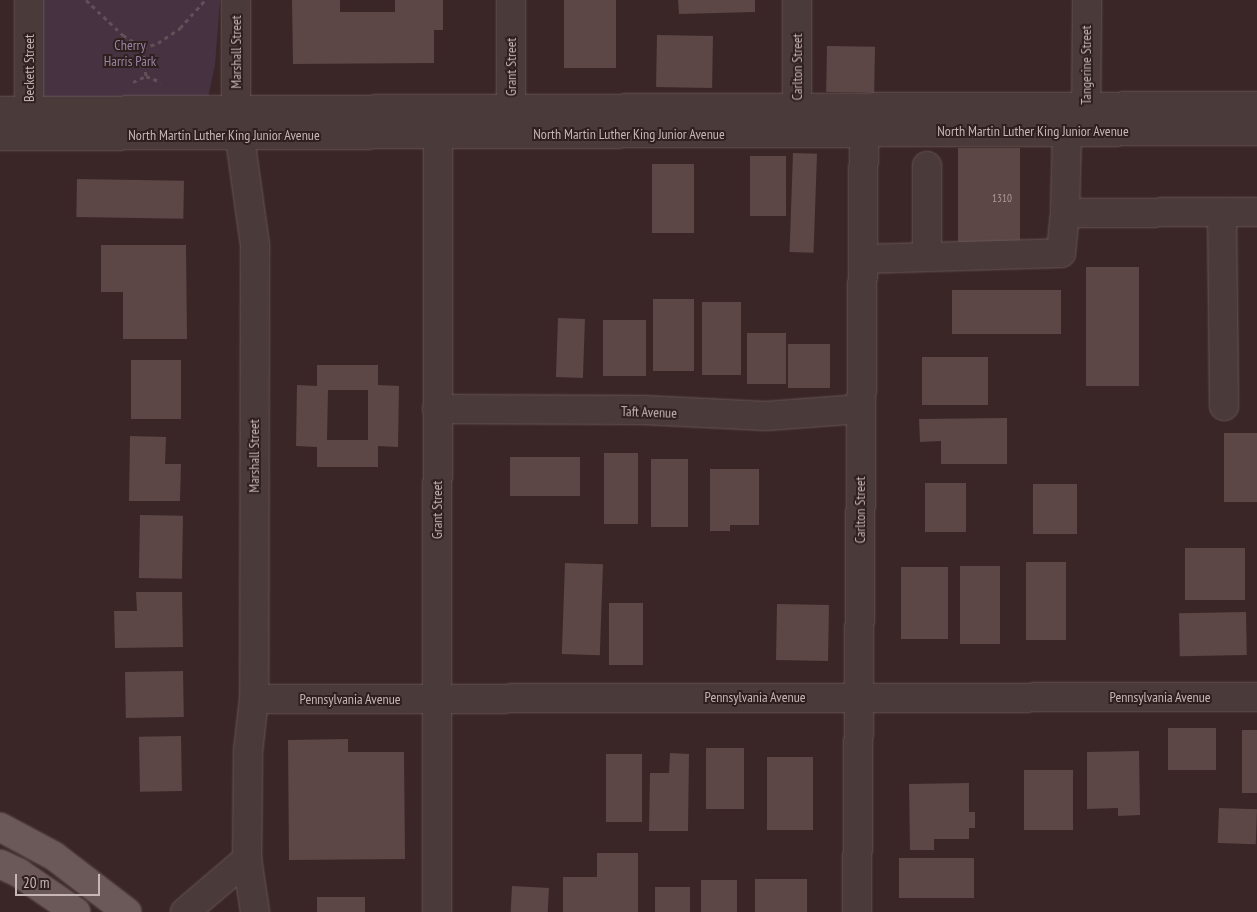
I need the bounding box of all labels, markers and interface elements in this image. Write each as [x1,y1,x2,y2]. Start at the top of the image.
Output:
street label: Marshall Street [228,15,244,89]
street label: Tangerine Street [1078,25,1094,105]
street label: Beckett Street [21,34,37,102]
street label: Carlton Street [789,34,805,100]
park label: Cherry Harris Park [104,37,156,70]
street label: Grant Street [503,38,519,96]
street label: North Martin Luther King Junior Avenue [937,123,1129,139]
street label: North Martin Luther King Junior Avenue [533,126,725,142]
street label: North Martin Luther King Junior Avenue [128,127,320,143]
house number: 1310 [992,191,1012,205]
street label: Taft Avenue [621,403,677,421]
street label: Marshall Street [246,419,262,493]
street label: Carlton Street [852,477,868,543]
street label: Grant Street [429,481,445,539]
street label: Pennsylvania Avenue [704,689,806,705]
street label: Pennsylvania Avenue [1109,689,1211,705]
street label: Pennsylvania Avenue [299,691,401,707]
scale bar [18,864,102,896]
text: 20 m [23,873,49,892]

